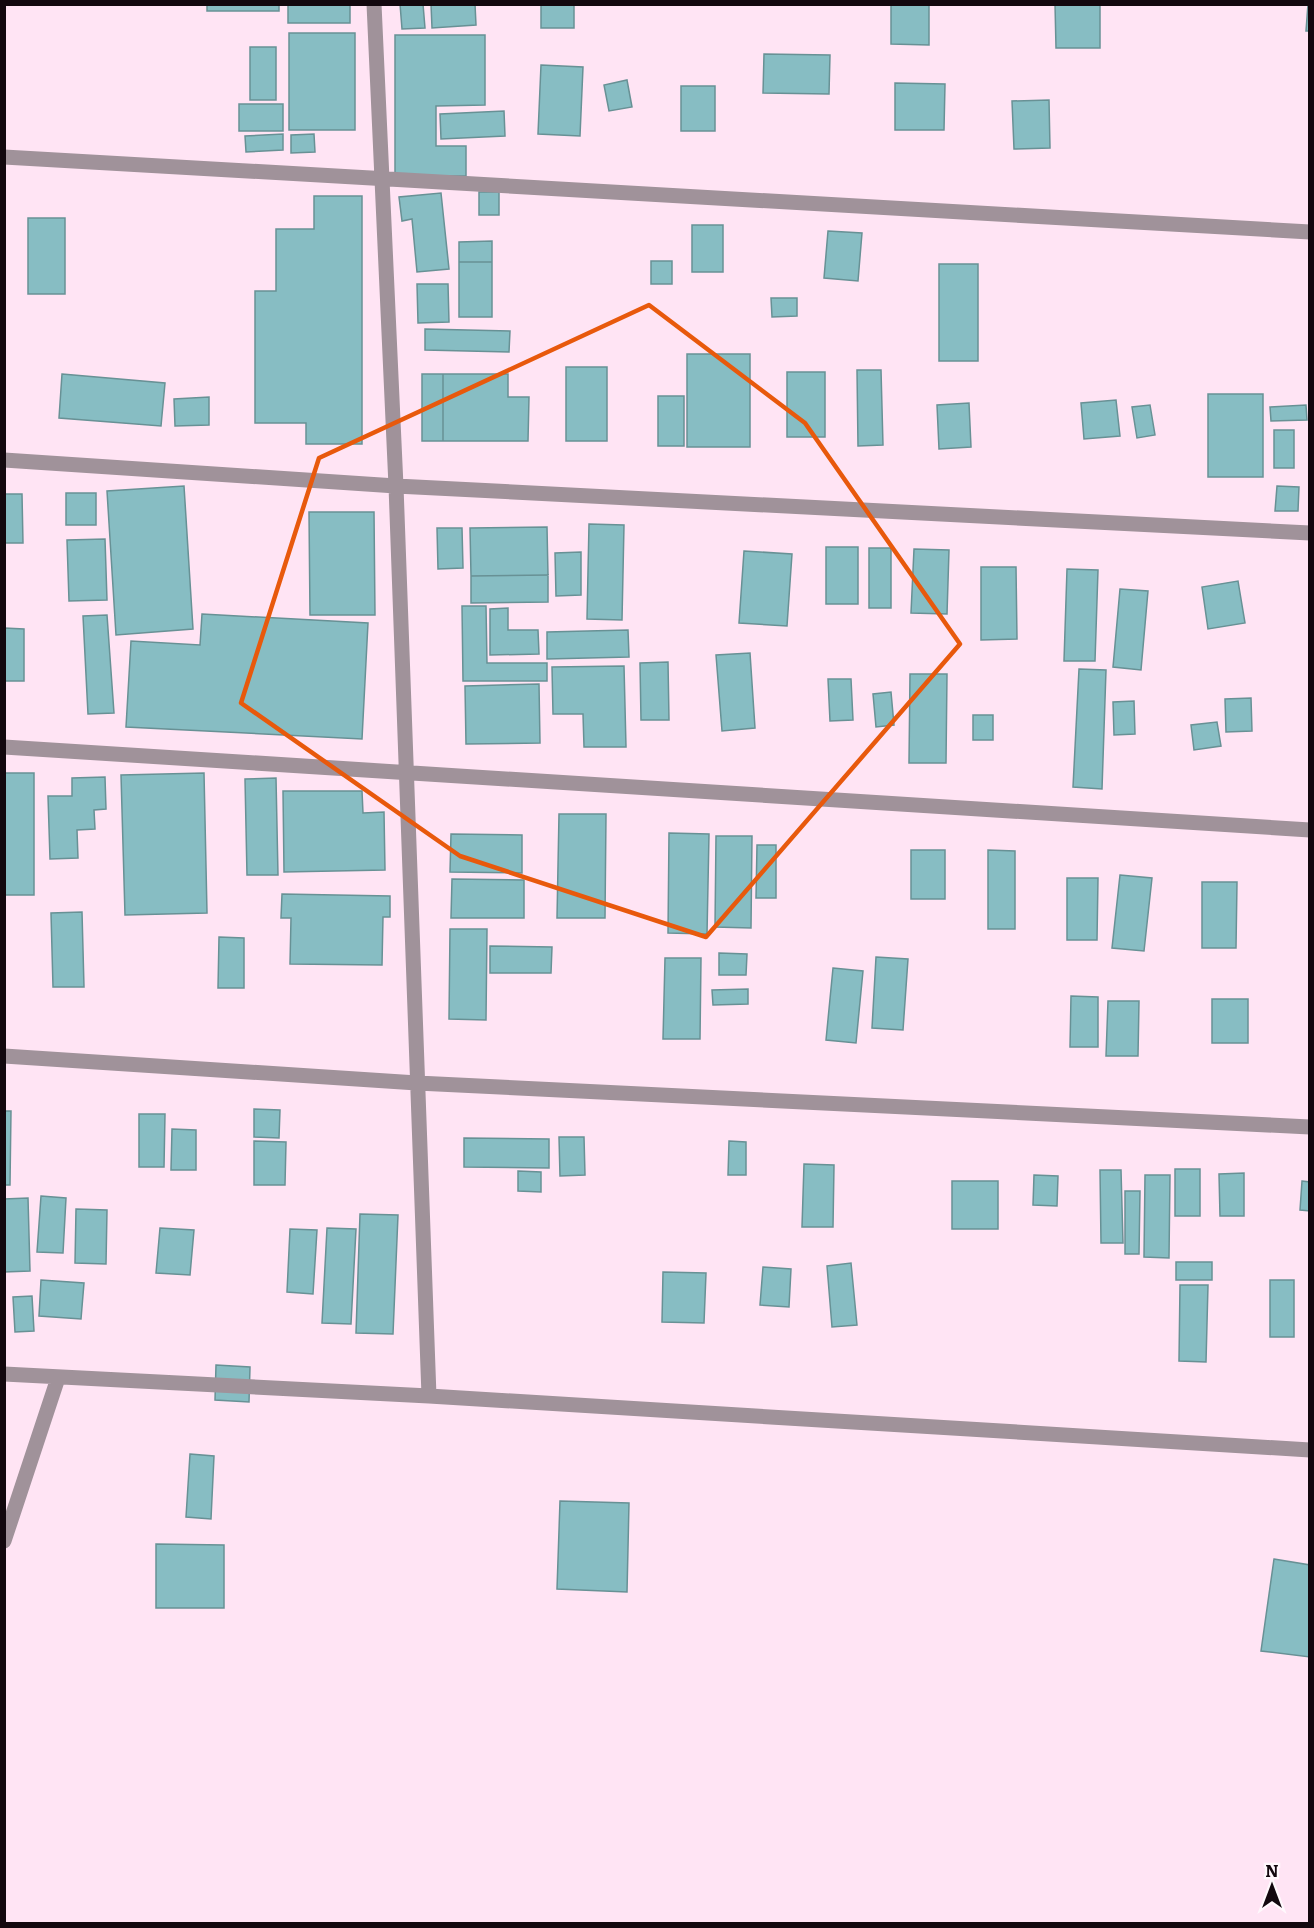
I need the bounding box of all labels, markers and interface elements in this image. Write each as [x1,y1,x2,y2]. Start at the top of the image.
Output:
north arrow [1242,1856,1302,1916]
text: N [1265,1858,1279,1882]

